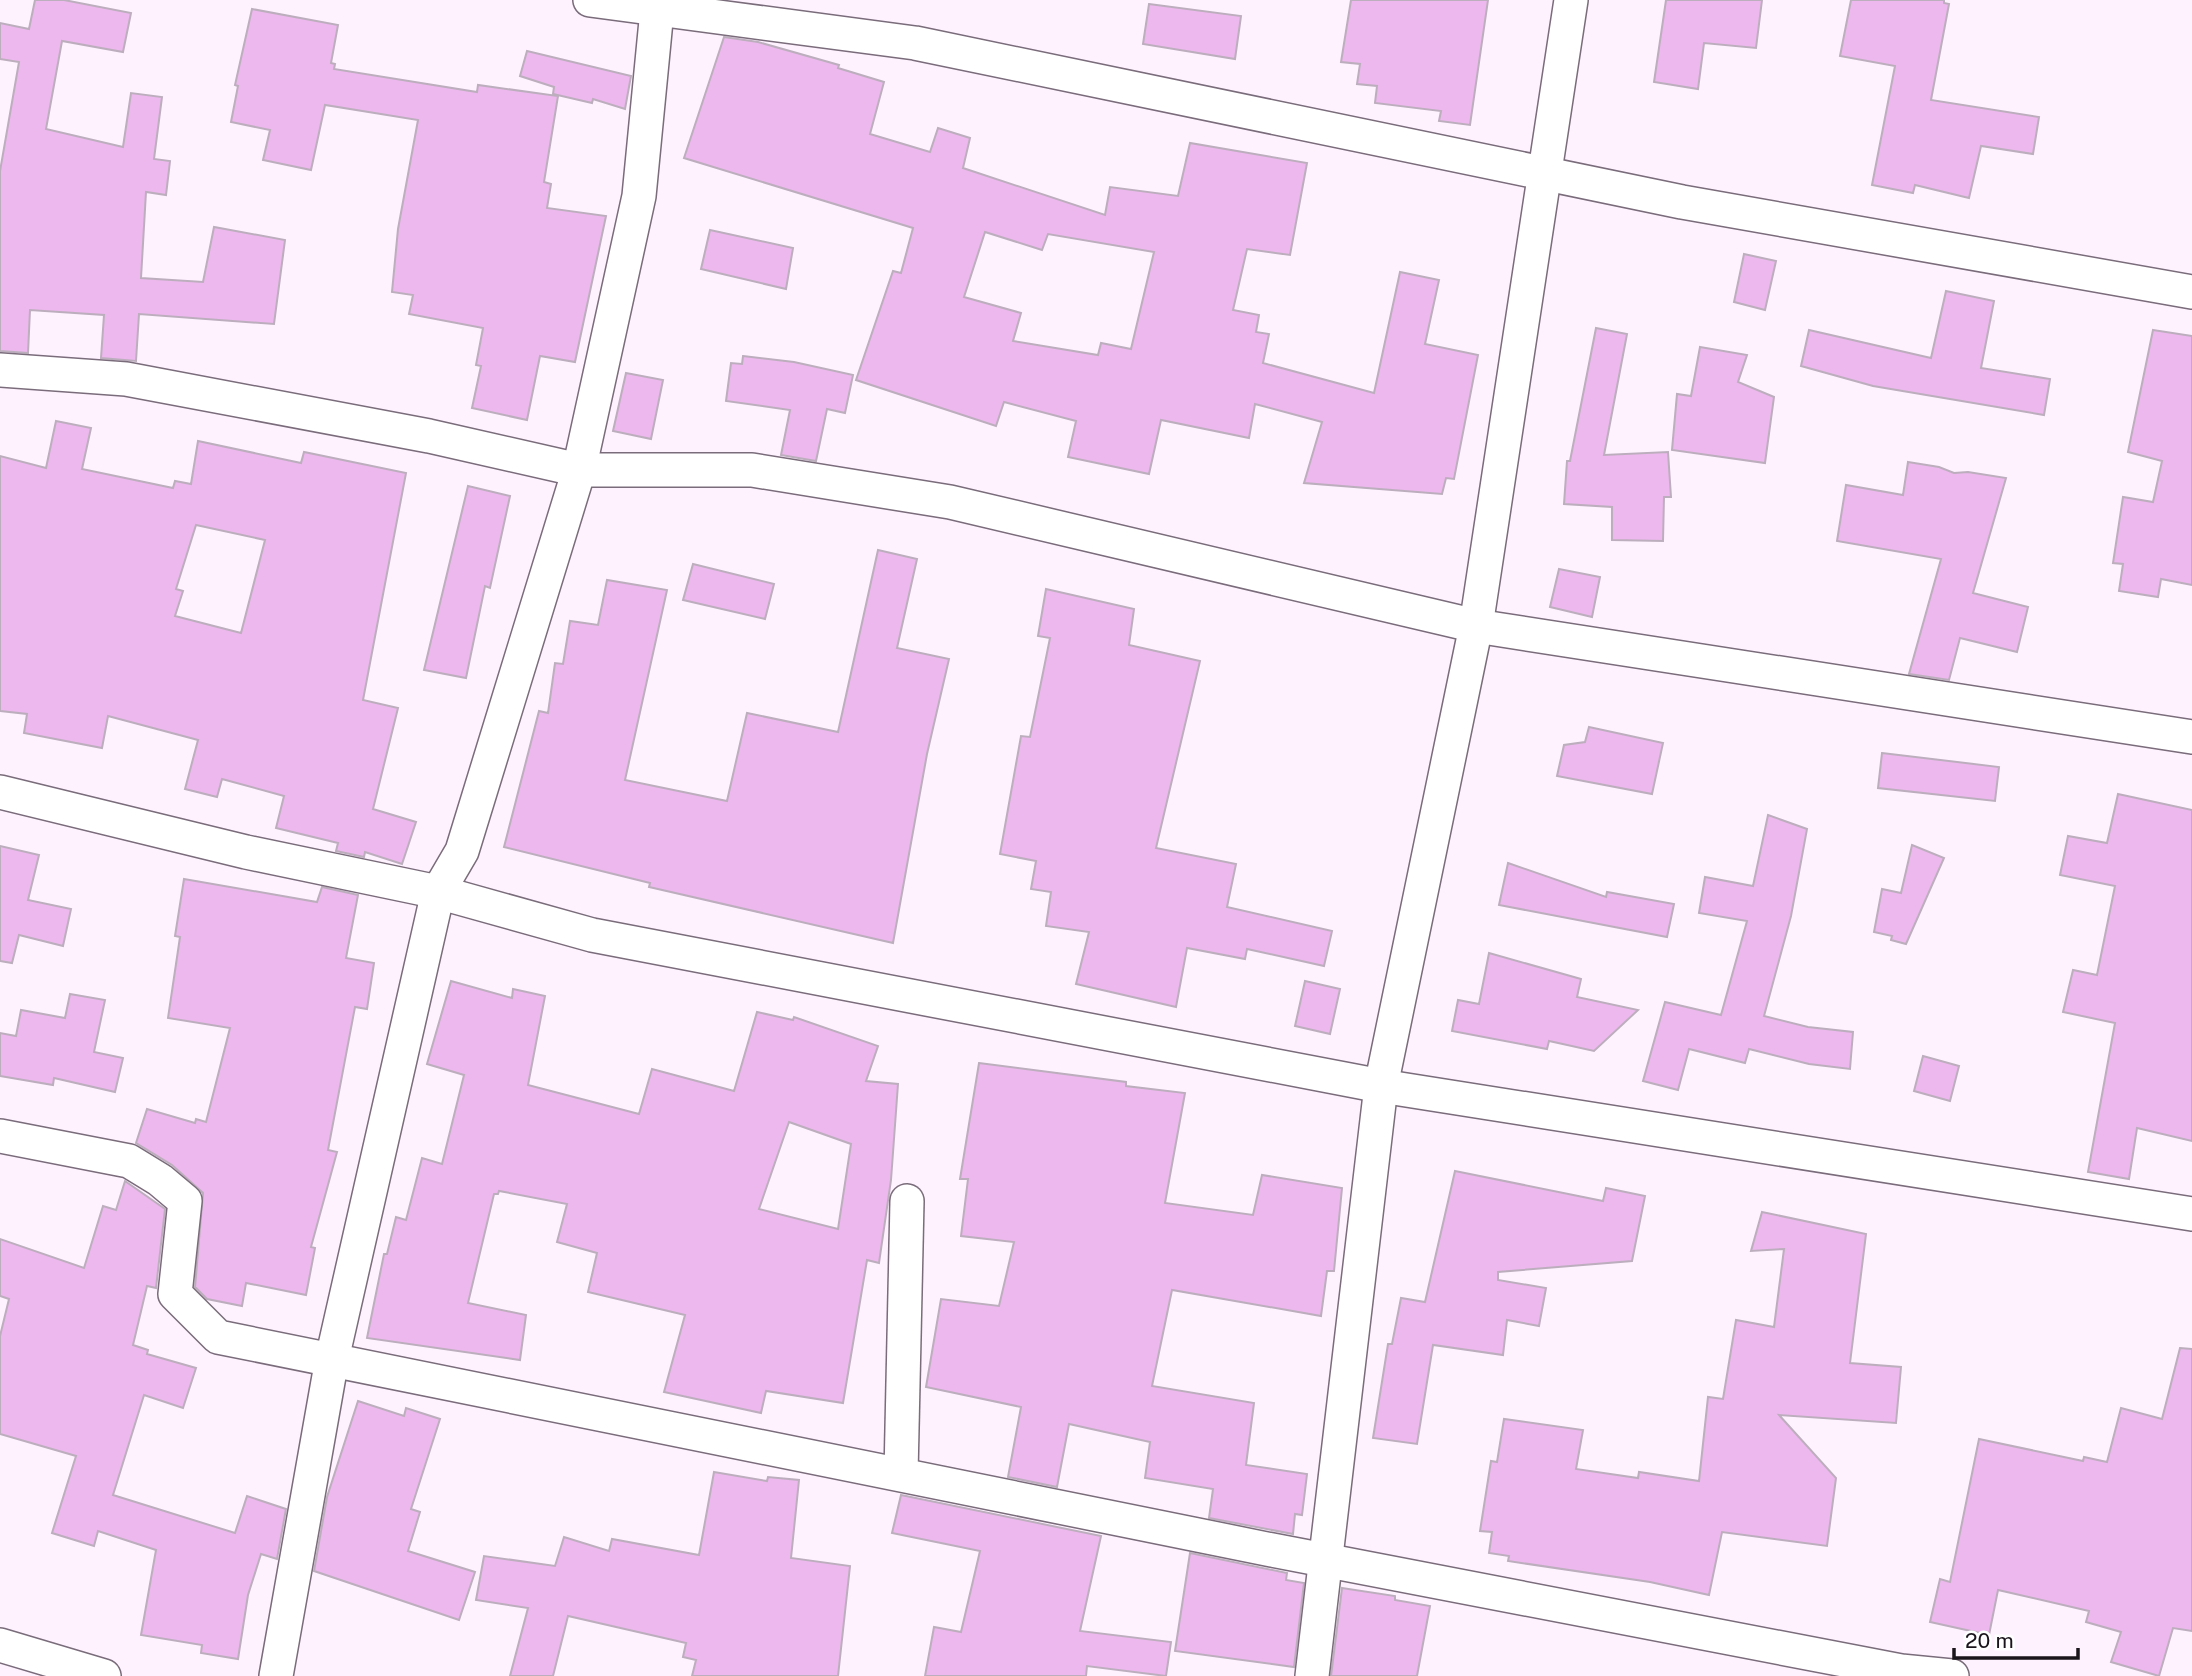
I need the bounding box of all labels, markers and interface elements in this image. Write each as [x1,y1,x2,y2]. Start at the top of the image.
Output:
scale bar [1954,1616,2078,1660]
text: 20 m [1965,1628,2014,1653]

